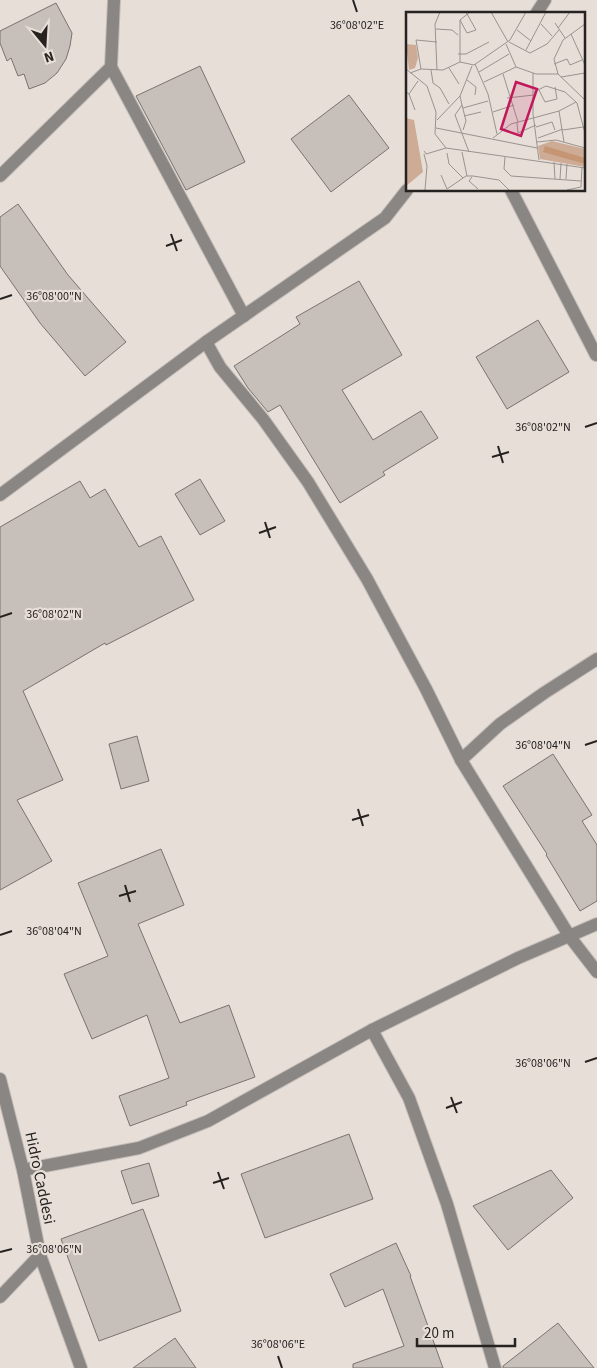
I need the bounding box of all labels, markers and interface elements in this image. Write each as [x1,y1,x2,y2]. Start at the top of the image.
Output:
inset map [406,12,584,191]
text: 36°08'02"E [330,17,384,34]
north arrow [20,20,70,70]
text: N [41,45,56,67]
text: 36°08'00"N [26,288,82,305]
text: 36°08'02"N [515,419,571,436]
text: 36°08'02"N [26,606,82,623]
text: 36°08'04"N [515,737,571,754]
text: 36°08'04"N [26,923,82,940]
text: 36°08'06"N [515,1055,571,1072]
street label: Hidro Caddesi [19,1130,61,1226]
text: 36°08'06"N [26,1241,82,1258]
scale bar [417,1316,514,1348]
text: 20 m [424,1323,454,1344]
text: 36°08'06"E [251,1336,305,1353]

